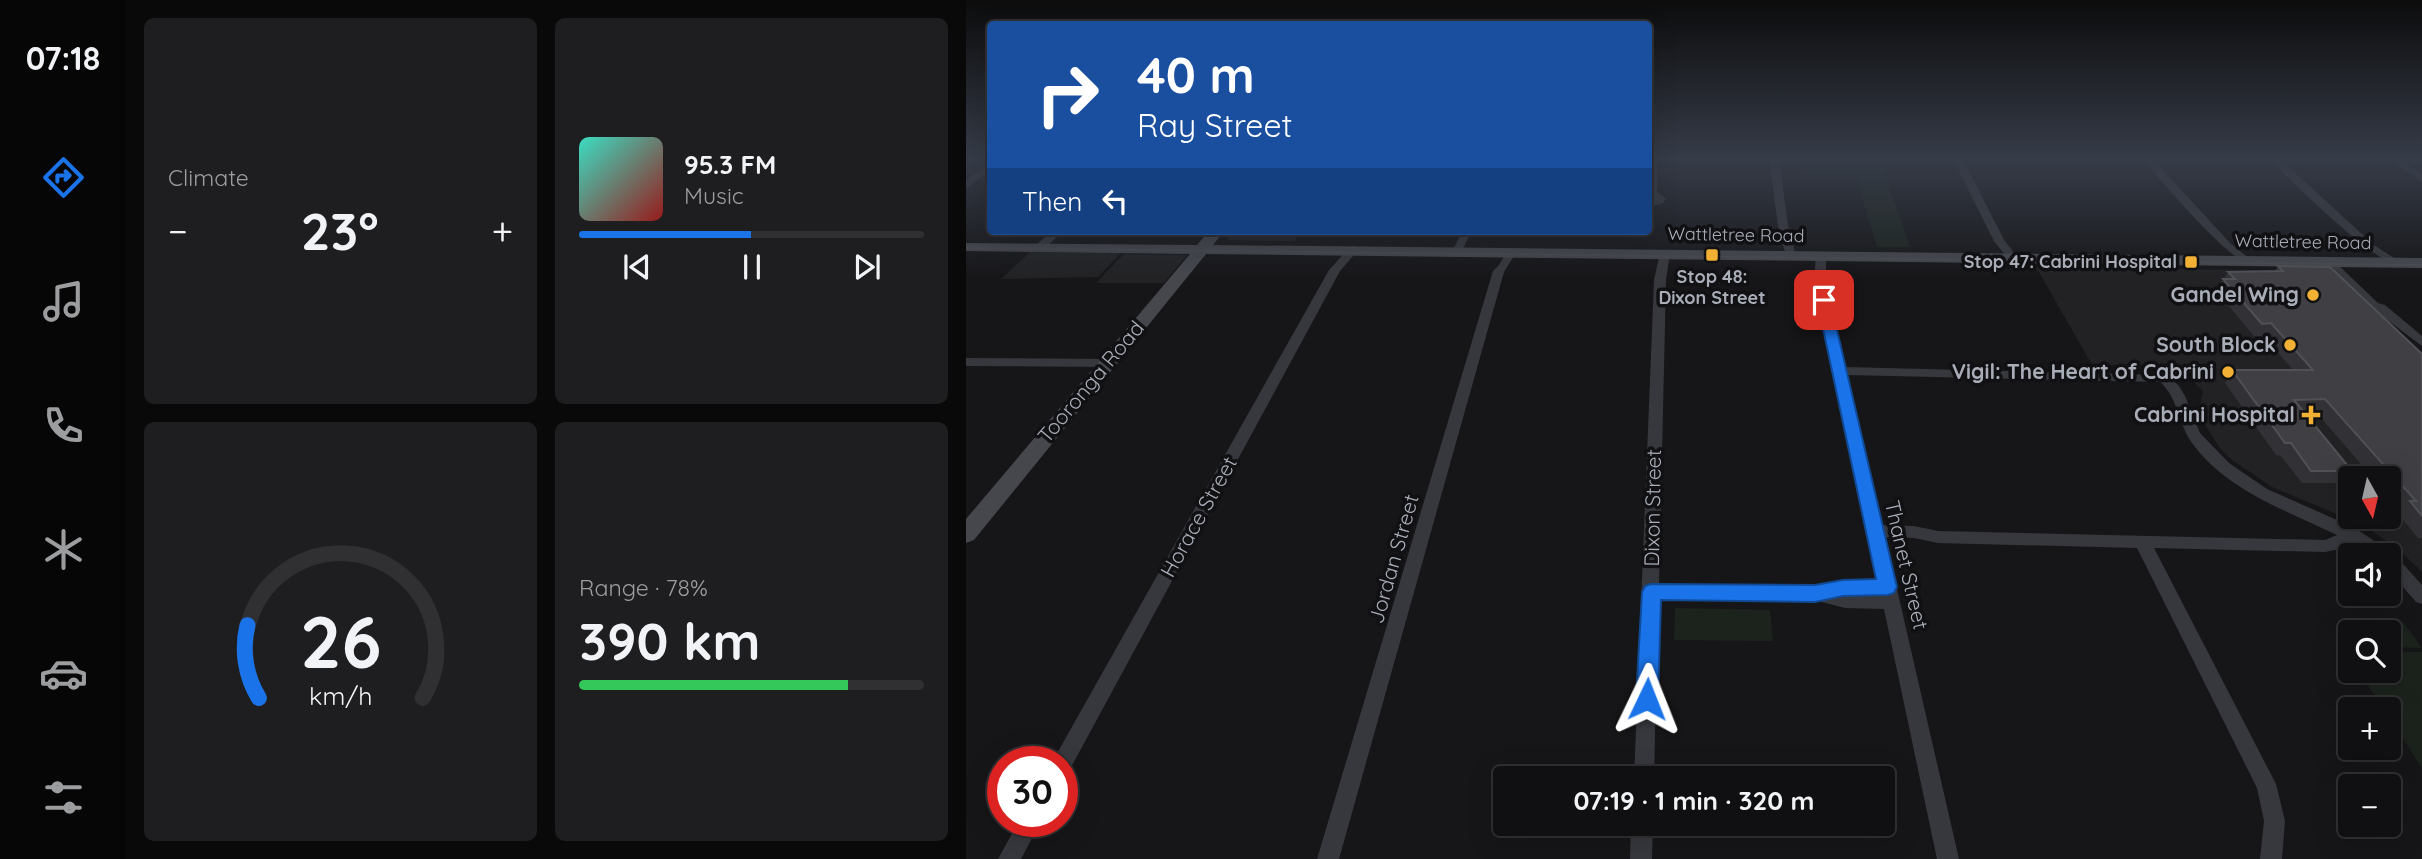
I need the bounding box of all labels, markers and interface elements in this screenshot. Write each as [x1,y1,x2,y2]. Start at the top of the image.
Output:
text: 07:18 [26,38,100,78]
text: 40 m [1137,44,1255,105]
icon: right [1022,49,1113,140]
text: Ray Street [1137,105,1292,145]
text: 95.3 FM [684,148,776,181]
icon: directions [39,153,88,202]
text: Climate [168,163,249,192]
text: Music [684,181,744,210]
icon: left [1096,182,1134,220]
text: Then [1022,185,1082,218]
text: 23° [301,198,379,263]
text: − [168,207,188,255]
text: + [492,207,513,255]
street label: Wattletree Road [1667,222,1805,247]
street label: Wattletree Road [2234,229,2372,254]
marker: Stop 48: Dixon Street [1704,247,1720,263]
icon: previous [618,248,656,286]
icon: pause [733,248,771,286]
icon: next [848,248,886,286]
place label: Stop 47: Cabrini Hospital [1964,250,2177,273]
marker: Stop 47: Cabrini Hospital [2183,254,2199,270]
place label: Stop 48: Dixon Street [1658,265,1766,309]
pin [1794,270,1854,330]
icon: music [39,277,88,326]
icon: arrive [1805,281,1843,319]
place label: Gandel Wing [2171,281,2299,307]
marker: Gandel Wing [2305,287,2321,303]
street label: Tooronga Road [1032,315,1149,448]
place label: South Block [2156,331,2276,357]
marker: South Block [2282,337,2298,353]
place label: Vigil: The Heart of Cabrini [1952,358,2214,384]
marker: Vigil: The Heart of Cabrini [2220,364,2236,380]
icon: phone [39,401,88,450]
place label: Cabrini Hospital [2134,401,2295,427]
marker: Cabrini Hospital [2301,405,2321,425]
street label: Dixon Street [1638,449,1666,567]
street label: Horace Street [1154,452,1242,582]
north arrow [2338,466,2401,528]
map controls [2338,466,2401,837]
street label: Jordan Street [1362,491,1424,626]
street label: Thanet Street [1880,498,1934,632]
icon: climate [39,525,88,574]
button: sound [2338,543,2401,606]
text: Range · 78% [579,573,708,602]
text: 26 [300,595,381,686]
text: 390 km [579,608,760,673]
button: search [2338,620,2401,683]
icon: car [39,649,88,698]
position arrow [1610,662,1684,736]
text: km/h [309,679,372,710]
button: + [2338,697,2401,760]
speed limit sign: 30 [987,746,1078,837]
icon: filters [39,773,88,822]
button: − [2338,774,2401,837]
text: 07:19 · 1 min · 320 m [1574,784,1814,817]

